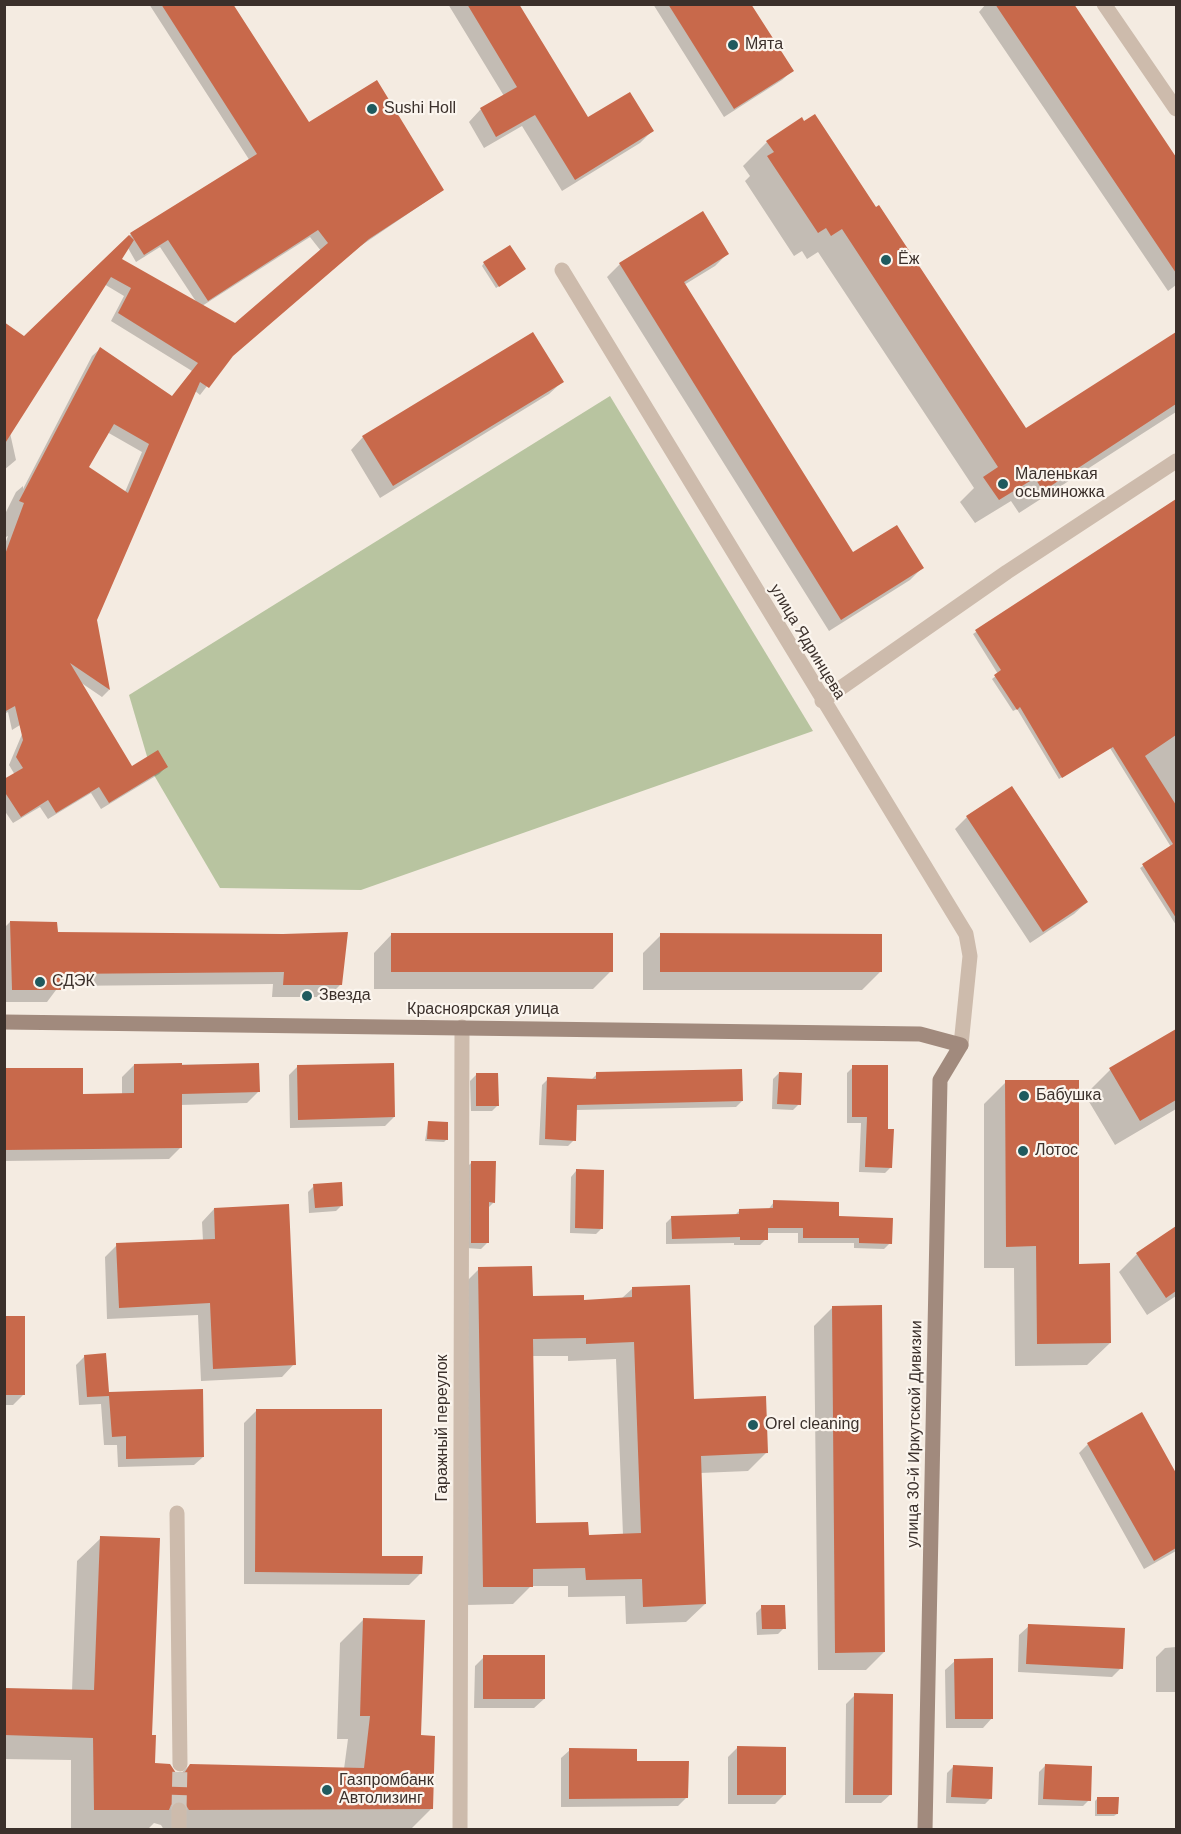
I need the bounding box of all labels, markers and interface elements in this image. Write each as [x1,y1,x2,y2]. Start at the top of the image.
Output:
place label: Мята [745,35,783,55]
marker: Мята [726,38,740,52]
place label: Sushi Holl [384,99,456,119]
marker: Sushi Holl [365,102,379,116]
place label: Ёж [898,250,919,270]
marker: Ёж [879,253,893,267]
place label: Маленькая осьминожка [1015,465,1105,503]
marker: Маленькая осьминожка [996,477,1010,491]
street label: улица Ядринцева [765,581,849,703]
place label: СДЭК [52,972,95,992]
marker: СДЭК [33,975,47,989]
place label: Звезда [319,986,371,1006]
marker: Звезда [300,989,314,1003]
street label: Красноярская улица [407,1000,559,1020]
place label: Бабушка [1036,1086,1101,1106]
marker: Бабушка [1017,1089,1031,1103]
place label: Лотос [1035,1141,1078,1161]
marker: Лотос [1016,1144,1030,1158]
street label: улица 30-й Иркутской Дивизии [903,1320,927,1548]
street label: Гаражный переулок [433,1354,453,1502]
place label: Orel cleaning [765,1415,859,1435]
marker: Orel cleaning [746,1418,760,1432]
place label: Газпромбанк Автолизинг [339,1771,434,1809]
marker: Газпромбанк Автолизинг [320,1783,334,1797]

